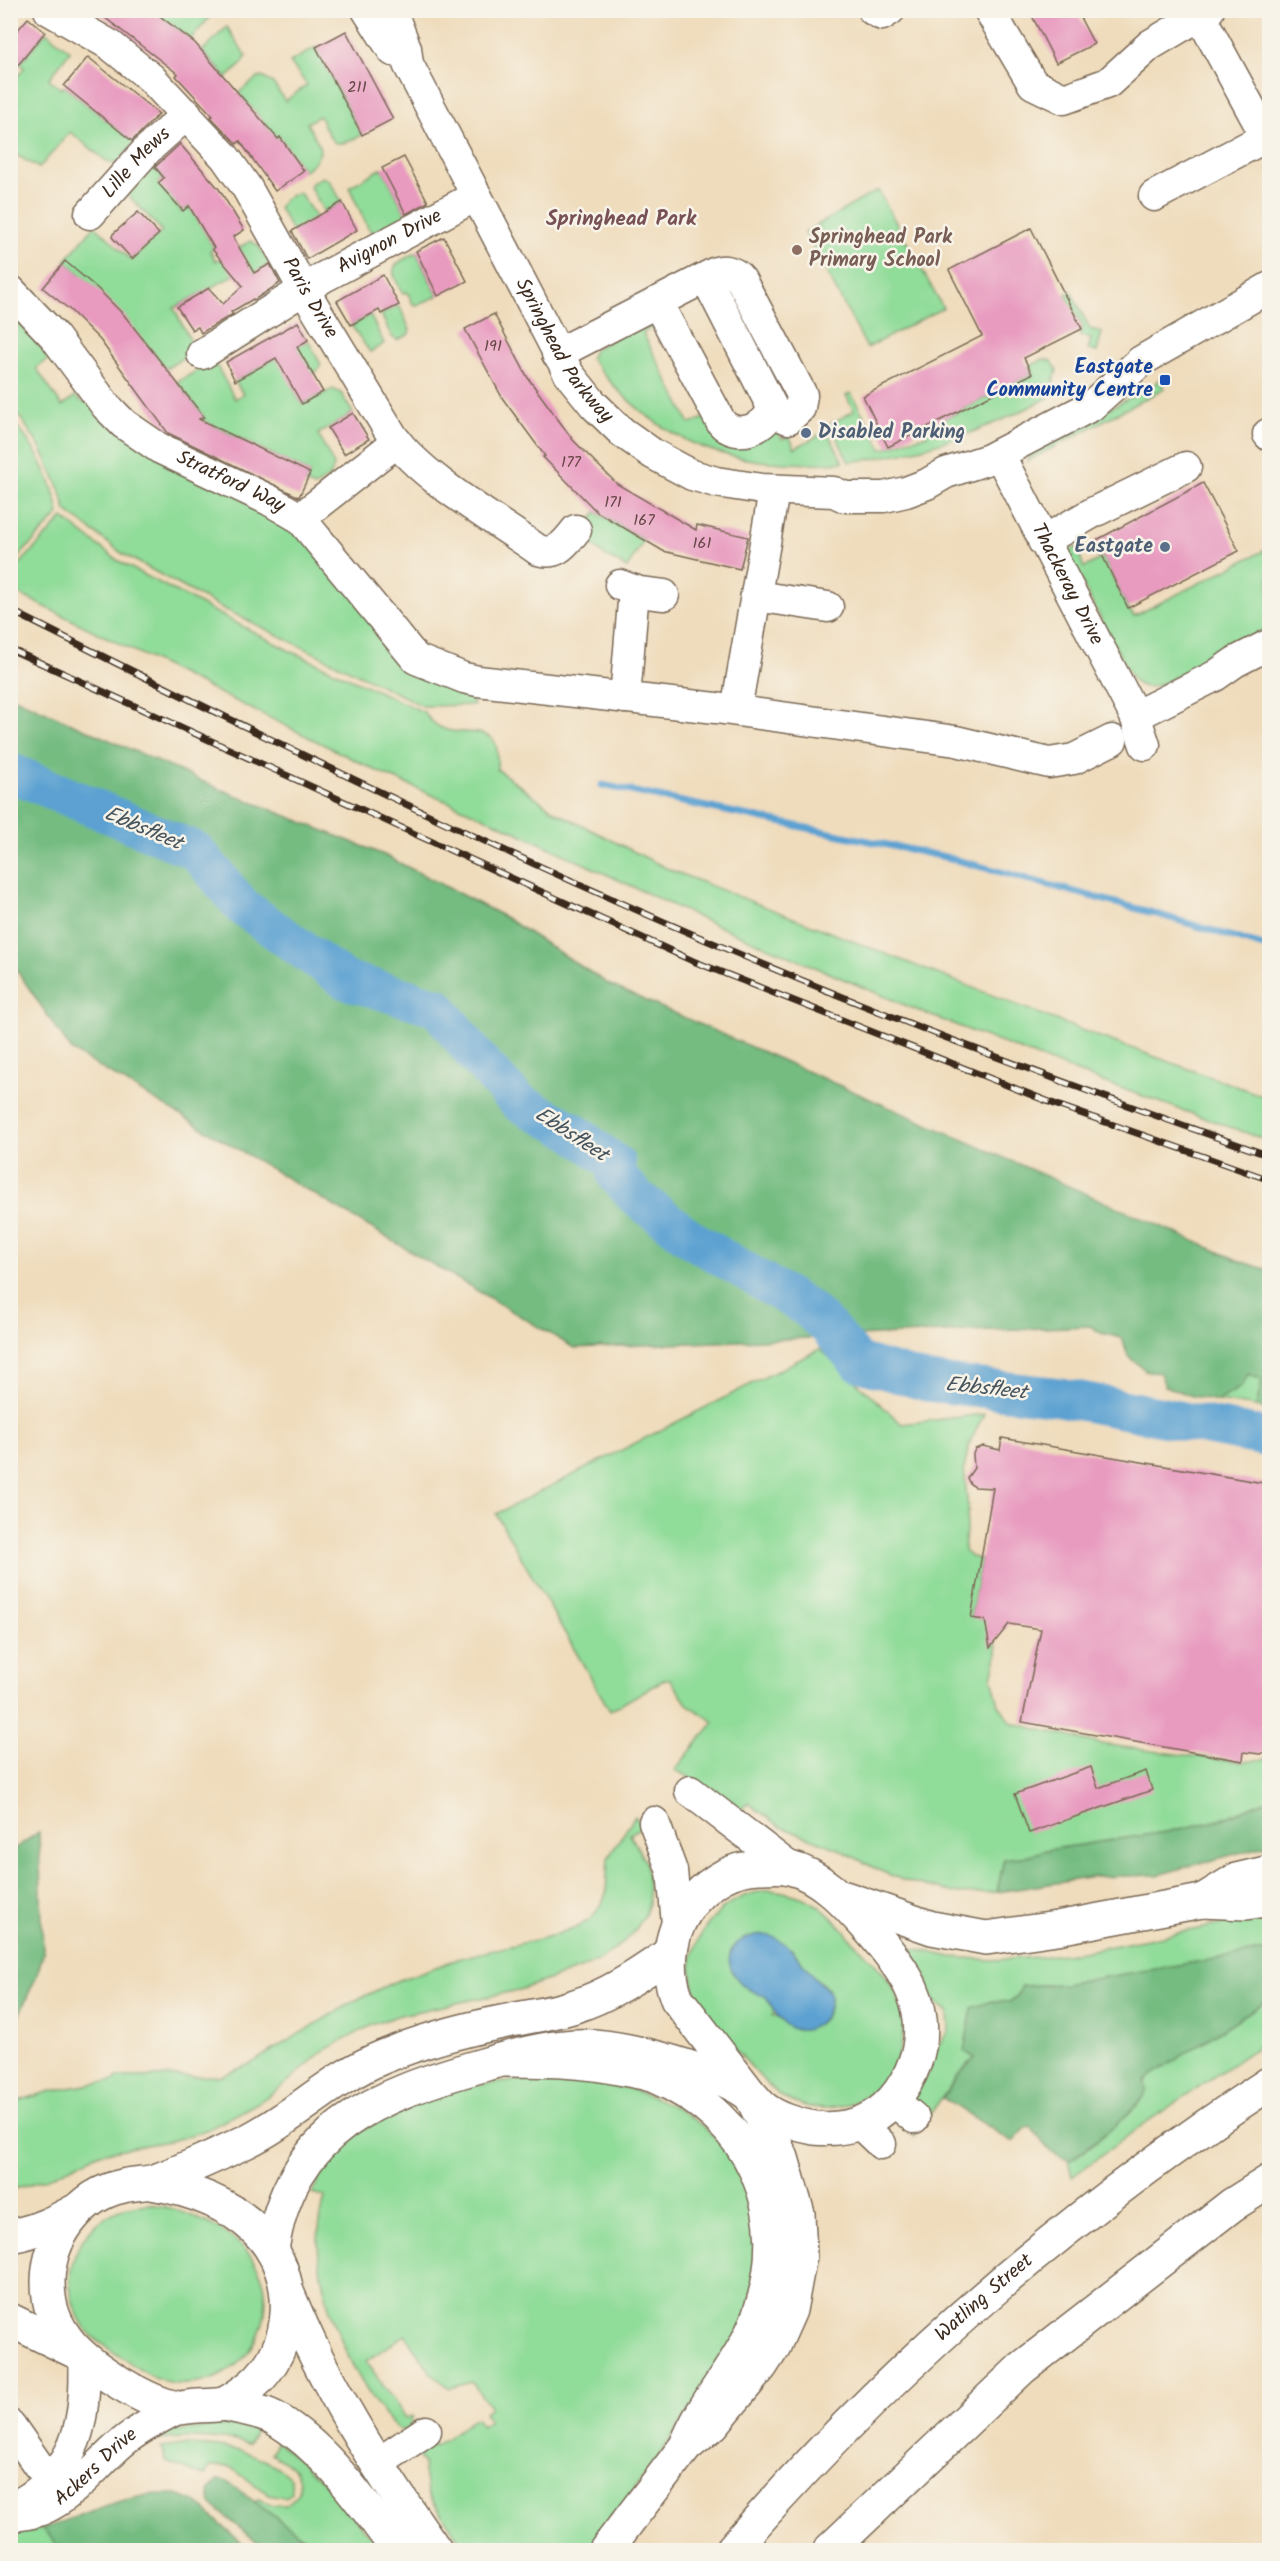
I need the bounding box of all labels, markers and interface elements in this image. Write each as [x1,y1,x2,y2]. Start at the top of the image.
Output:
house number: 211 [347,75,367,100]
street label: Lille Mews [94,119,179,206]
street label: Avignon Drive [332,201,448,283]
district label: Springhead Park [546,203,697,236]
place label: Springhead Park Primary School [809,222,953,277]
marker: Springhead Park Primary School [790,243,804,257]
street label: Paris Drive [273,252,346,345]
street label: Springhead Parkway [506,273,621,432]
house number: 191 [484,334,502,359]
place label: Eastgate Community Centre [986,352,1153,407]
marker: Eastgate Community Centre [1158,373,1172,387]
place label: Disabled Parking [818,417,965,449]
marker: Disabled Parking [799,426,813,440]
street label: Stratford Way [171,442,292,522]
house number: 177 [561,450,582,475]
house number: 171 [604,490,622,515]
house number: 167 [633,508,655,533]
street label: Thackeray Drive [1022,518,1112,651]
house number: 161 [693,531,711,556]
place label: Eastgate [1075,531,1153,563]
marker: Eastgate [1158,540,1172,554]
water label: Ebbsfleet [99,798,190,861]
water label: Ebbsfleet [528,1099,617,1173]
water label: Ebbsfleet [944,1368,1031,1410]
street label: Watling Street [928,2246,1041,2350]
street label: Ackers Drive [48,2420,145,2515]

